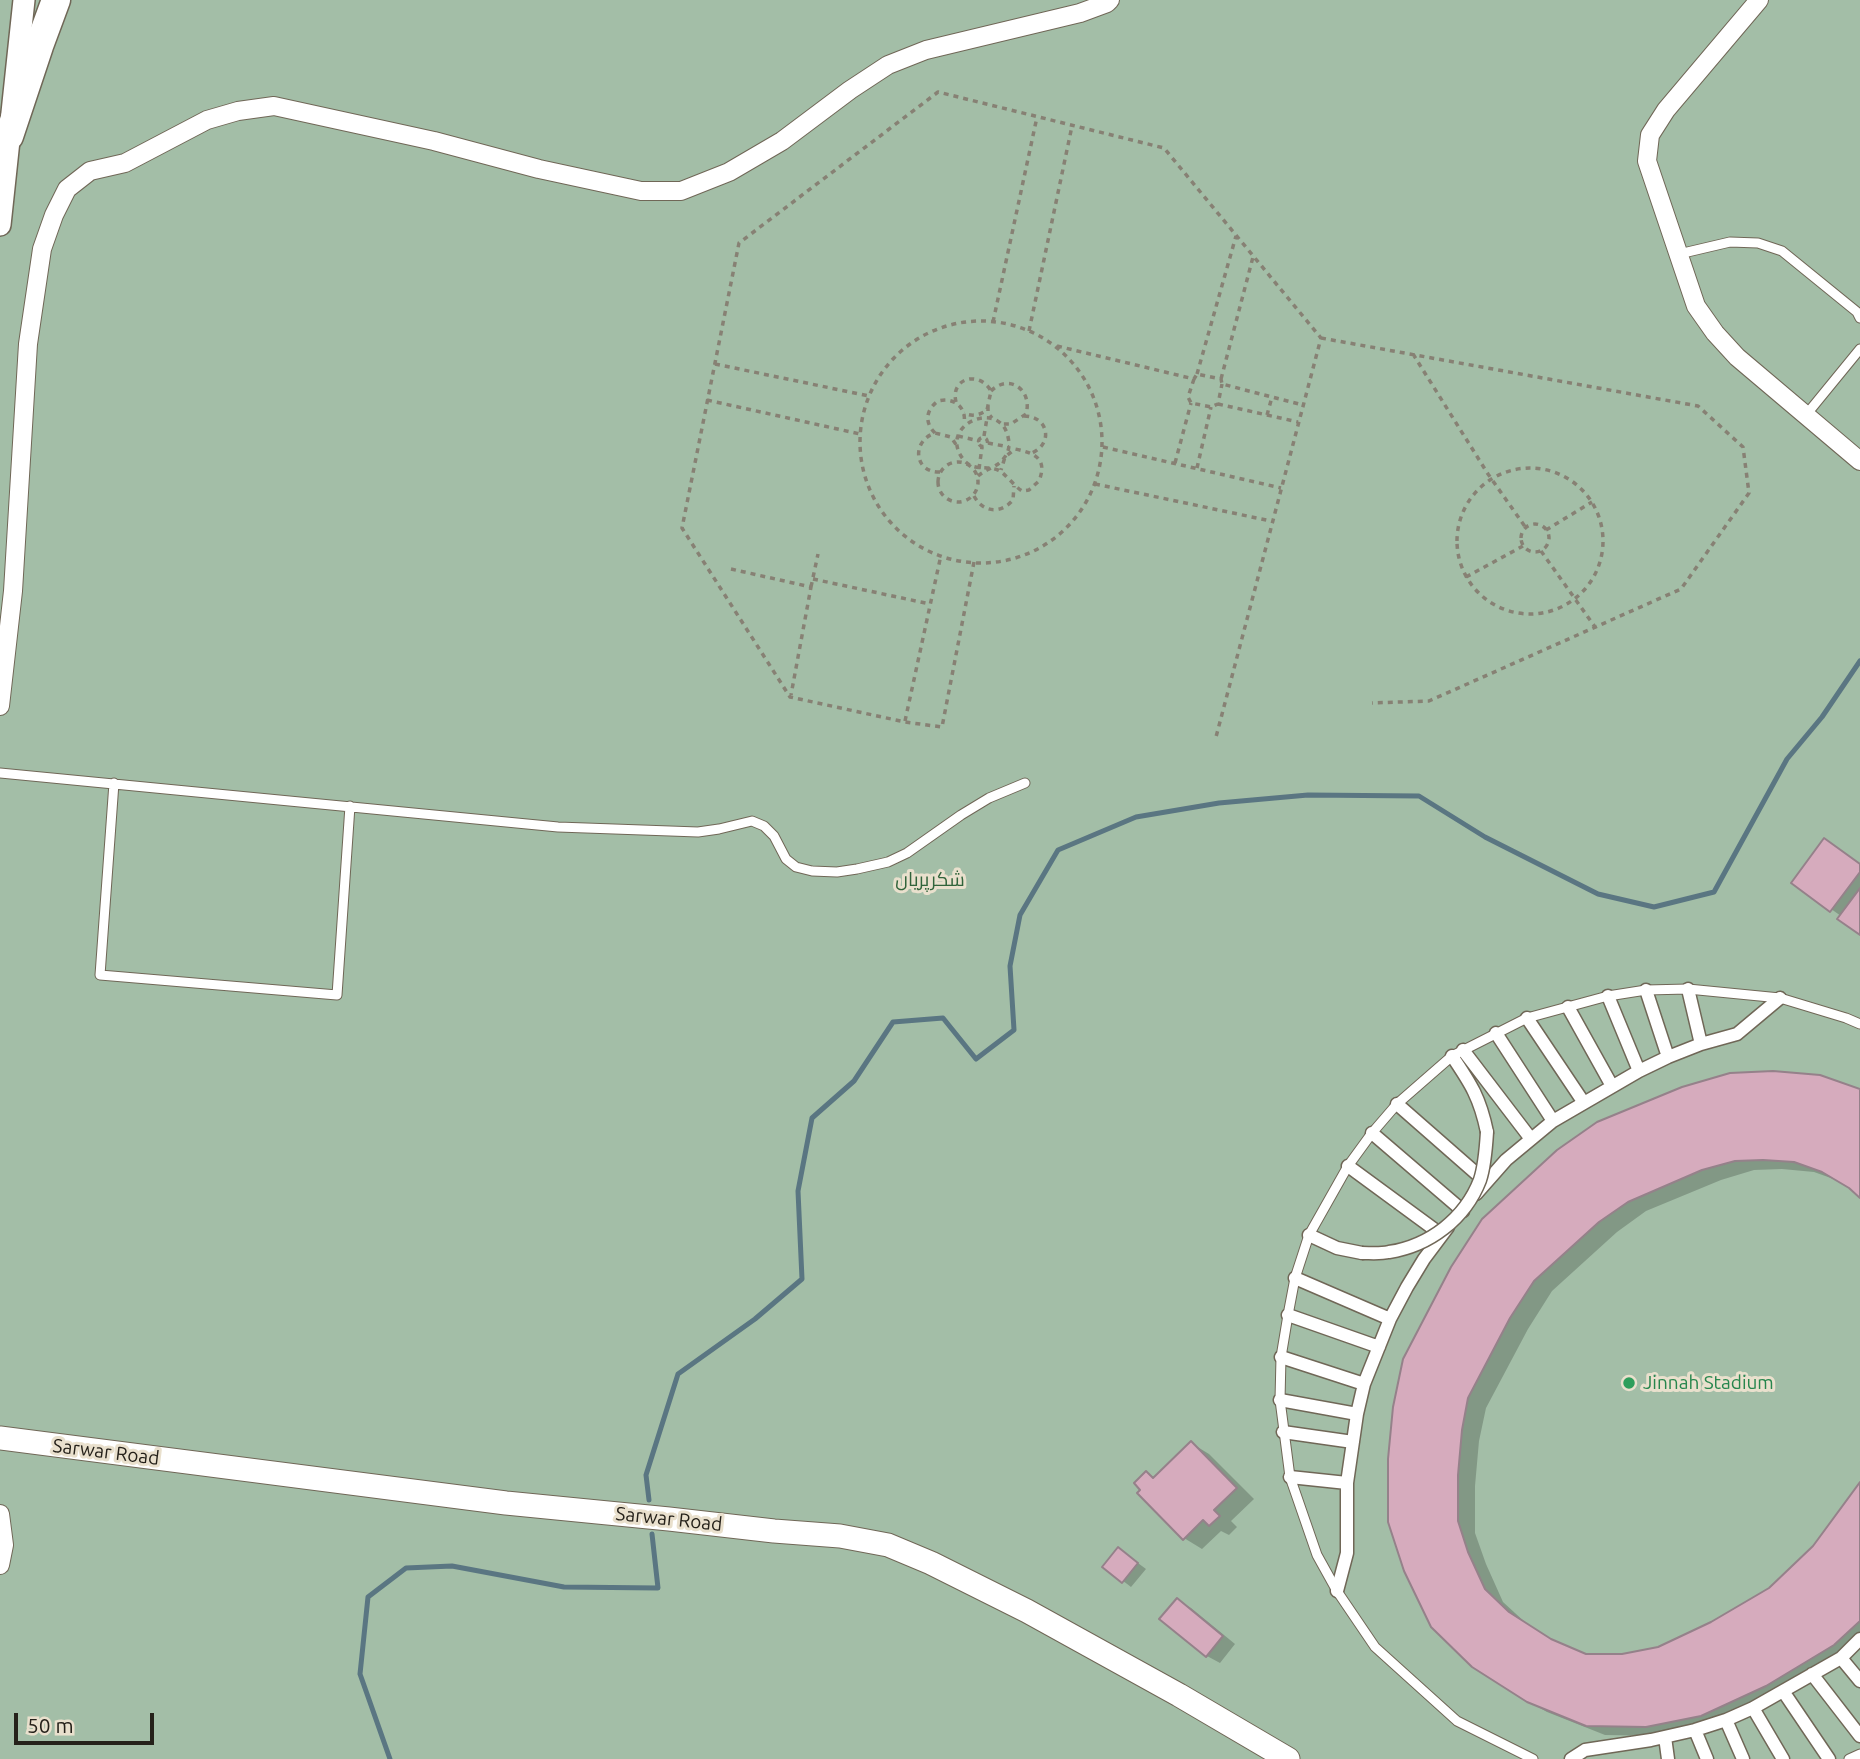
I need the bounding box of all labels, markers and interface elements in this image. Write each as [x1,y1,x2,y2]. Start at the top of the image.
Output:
park label: شکرپریاں [895,869,965,891]
place label: Jinnah Stadium [1643,1372,1774,1394]
marker: Jinnah Stadium [1621,1375,1637,1391]
street label: Sarwar Road [51,1434,161,1470]
street label: Sarwar Road [615,1502,723,1536]
scale bar [18,1700,158,1744]
text: 50 m [27,1713,74,1737]

